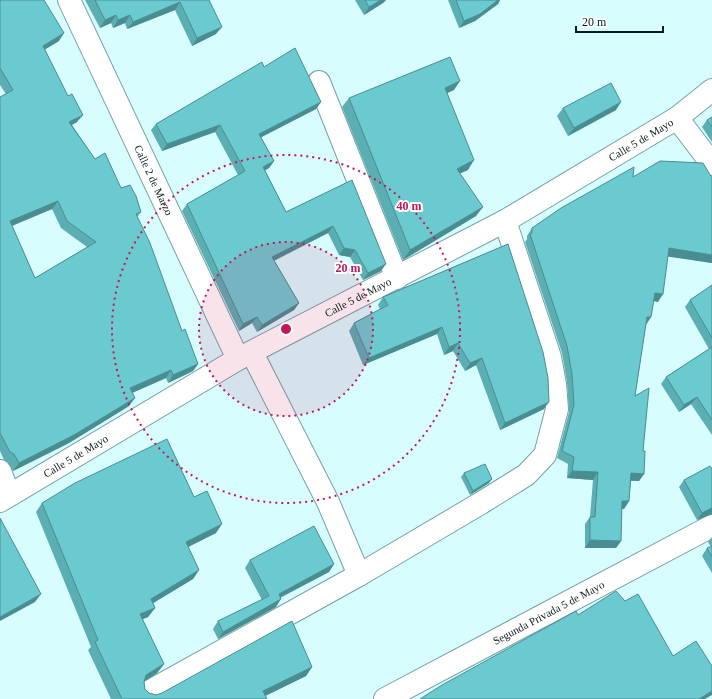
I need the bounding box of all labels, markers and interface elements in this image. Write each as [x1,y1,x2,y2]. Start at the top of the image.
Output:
scale bar [576,8,663,34]
text: 20 m [582,15,607,29]
street label: Calle 5 de Mayo [606,115,676,164]
street label: Calle 2 de Marzo [132,143,176,217]
text: 40 m [397,199,422,213]
text: 20 m [336,261,361,275]
street label: Calle 5 de Mayo [323,275,393,319]
centre of rings [279,322,293,336]
street label: Calle 5 de Mayo [41,432,110,480]
street label: Segunda Privada 5 de Mayo [491,578,607,647]

